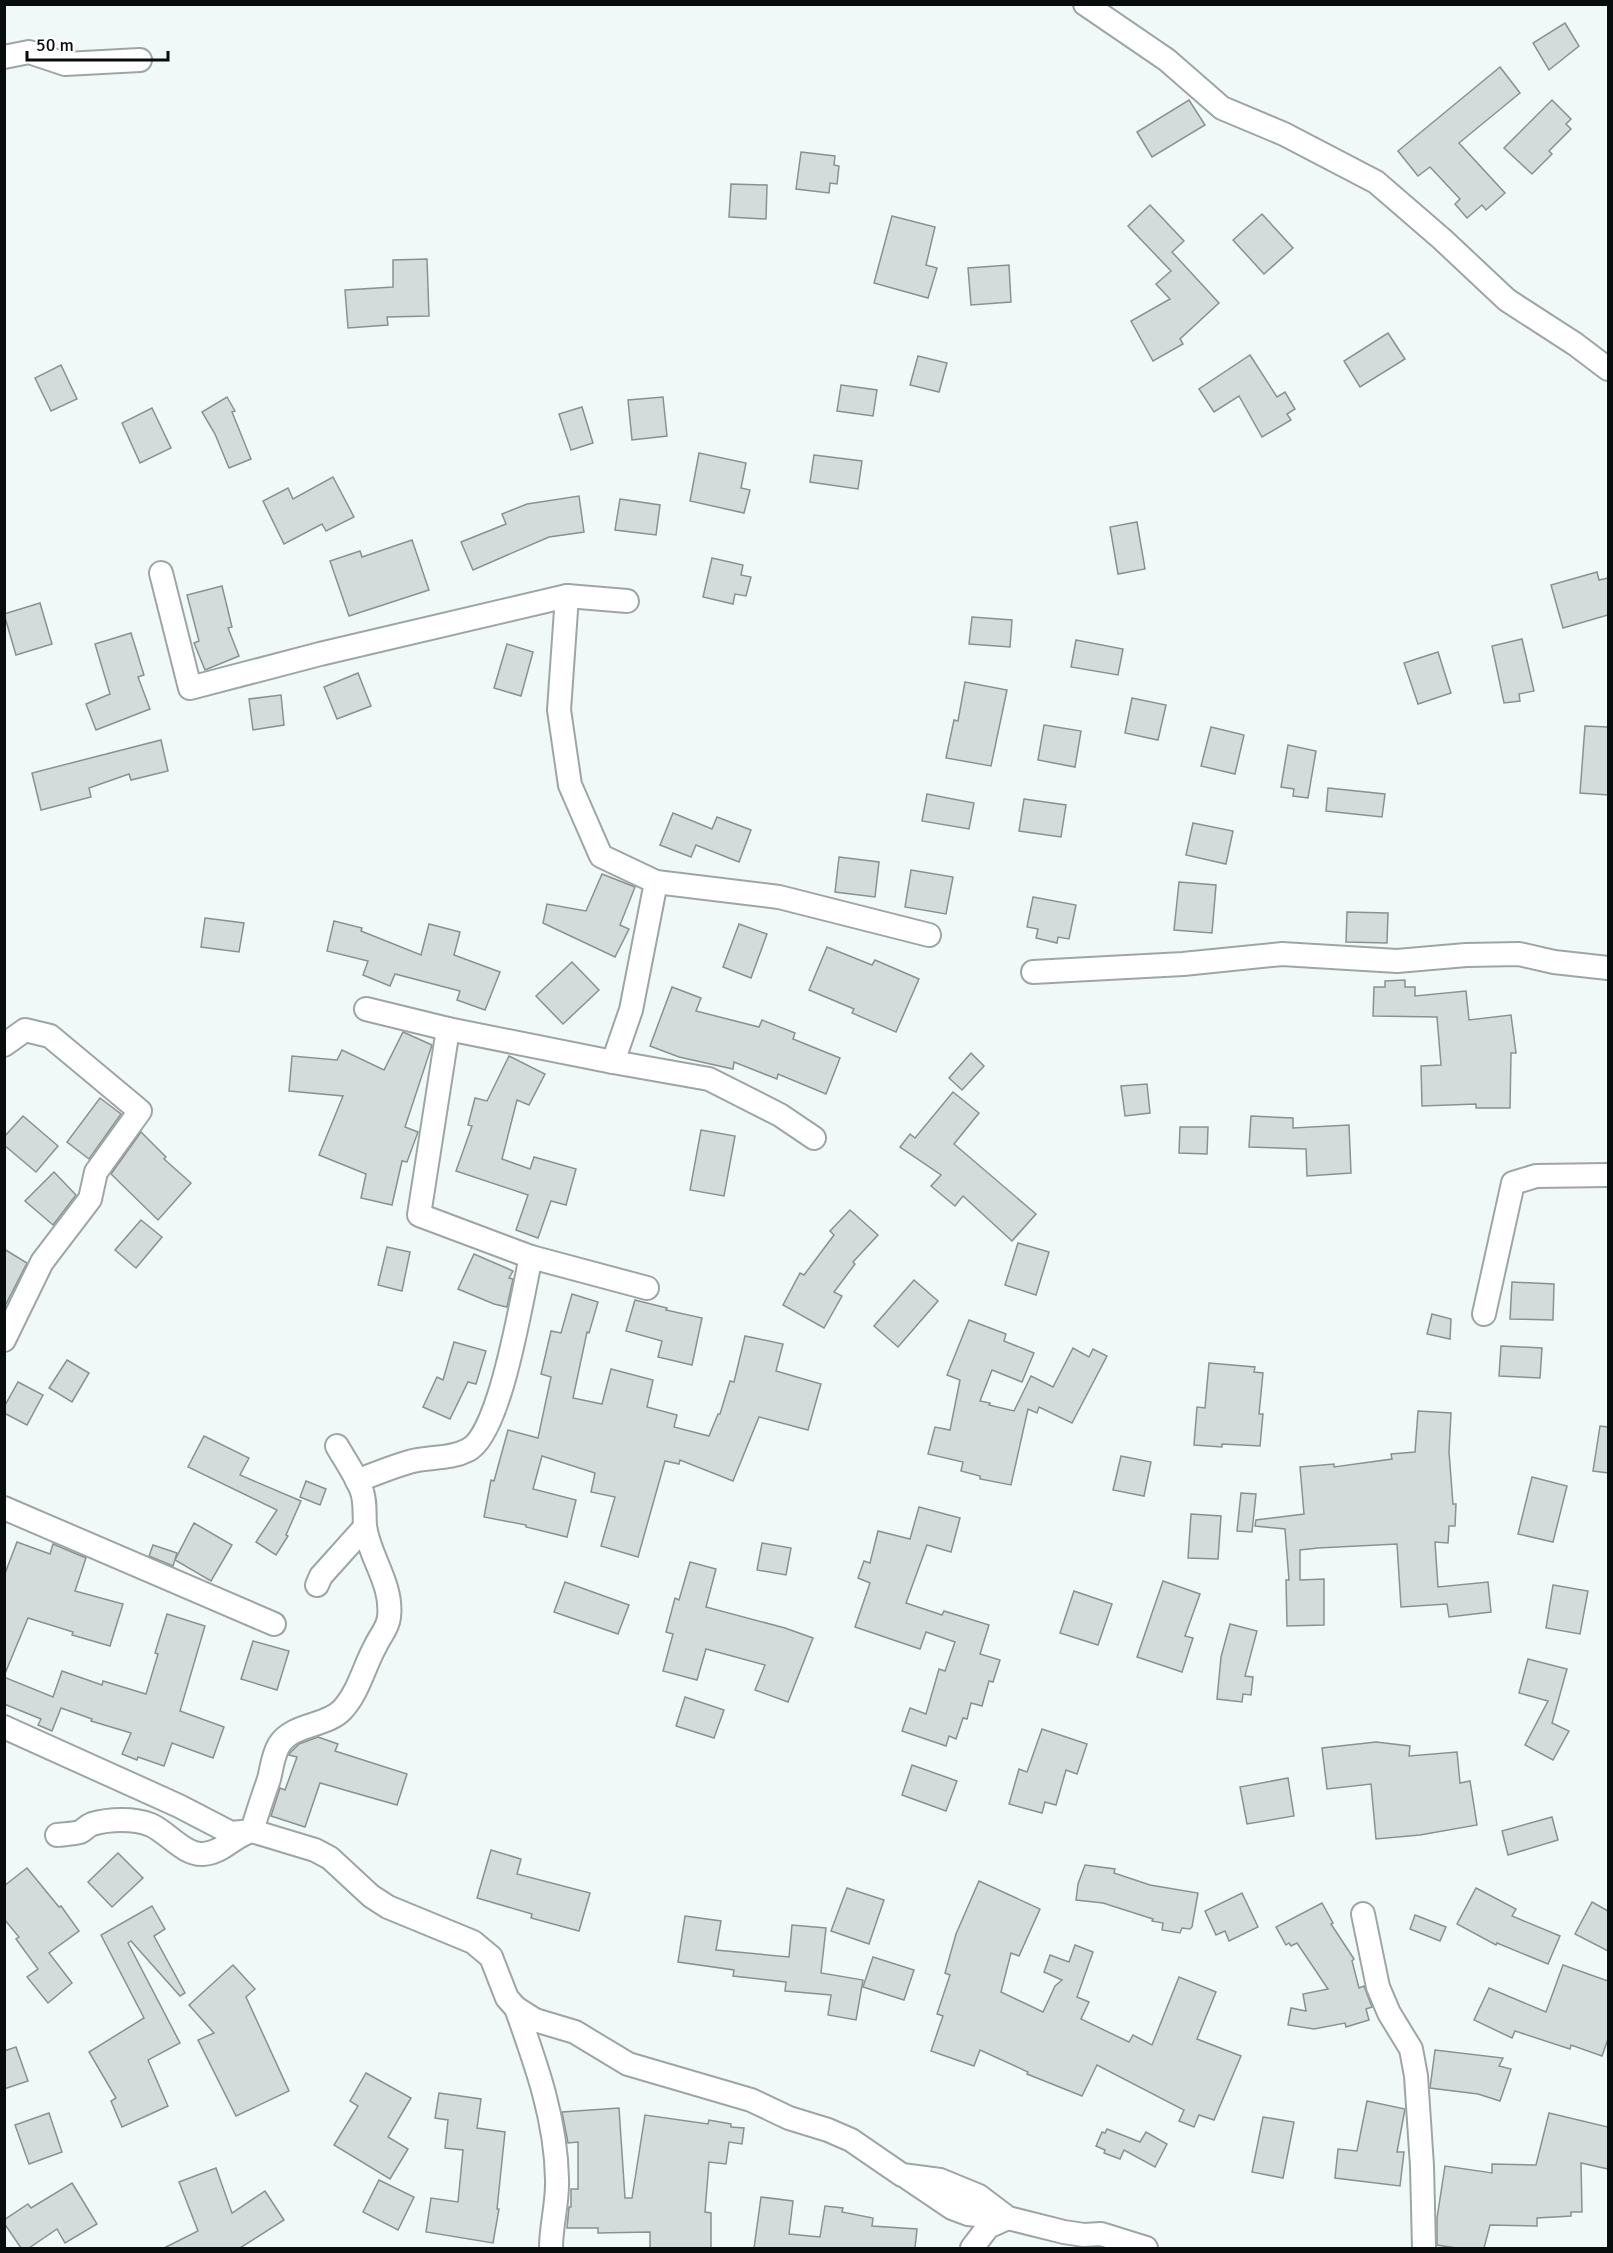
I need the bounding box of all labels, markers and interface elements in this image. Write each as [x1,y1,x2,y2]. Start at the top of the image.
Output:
scale bar [27,24,168,62]
text: 50 m [36,34,74,56]

